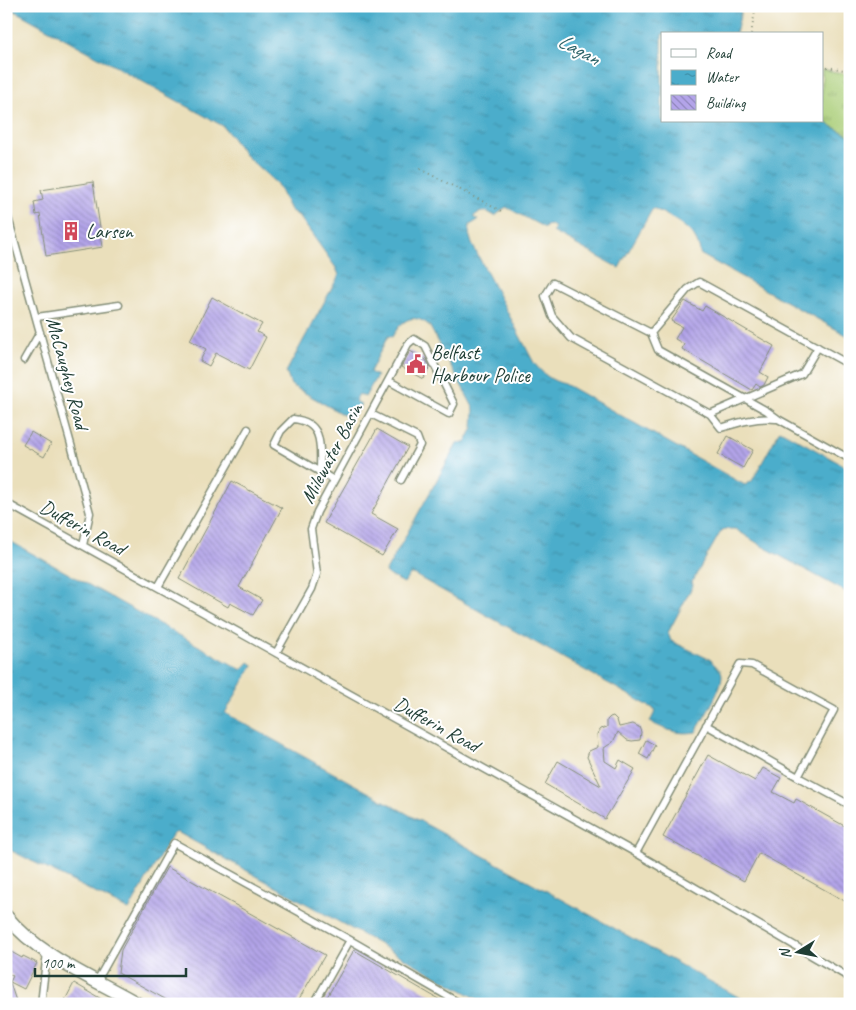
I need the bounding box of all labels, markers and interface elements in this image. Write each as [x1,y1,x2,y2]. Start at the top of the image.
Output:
water label: Lagan [554,27,606,71]
legend [661,32,824,122]
text: Road [706,44,733,63]
text: Water [706,68,740,87]
text: Building [706,94,746,113]
place label: Larsen [86,219,134,244]
building icon: Larsen [60,220,82,242]
street label: McCaughey Road [41,314,95,435]
place label: Belfast Harbour Police [431,340,531,388]
public building icon: Belfast Harbour Police [405,353,427,375]
street label: Milewater Basin [295,398,369,508]
street label: Dufferin Road [36,494,133,563]
street label: Dufferin Road [390,691,487,760]
north arrow [774,928,824,978]
scale bar [35,945,186,977]
text: N [776,946,795,960]
text: 100 m [42,954,76,973]

